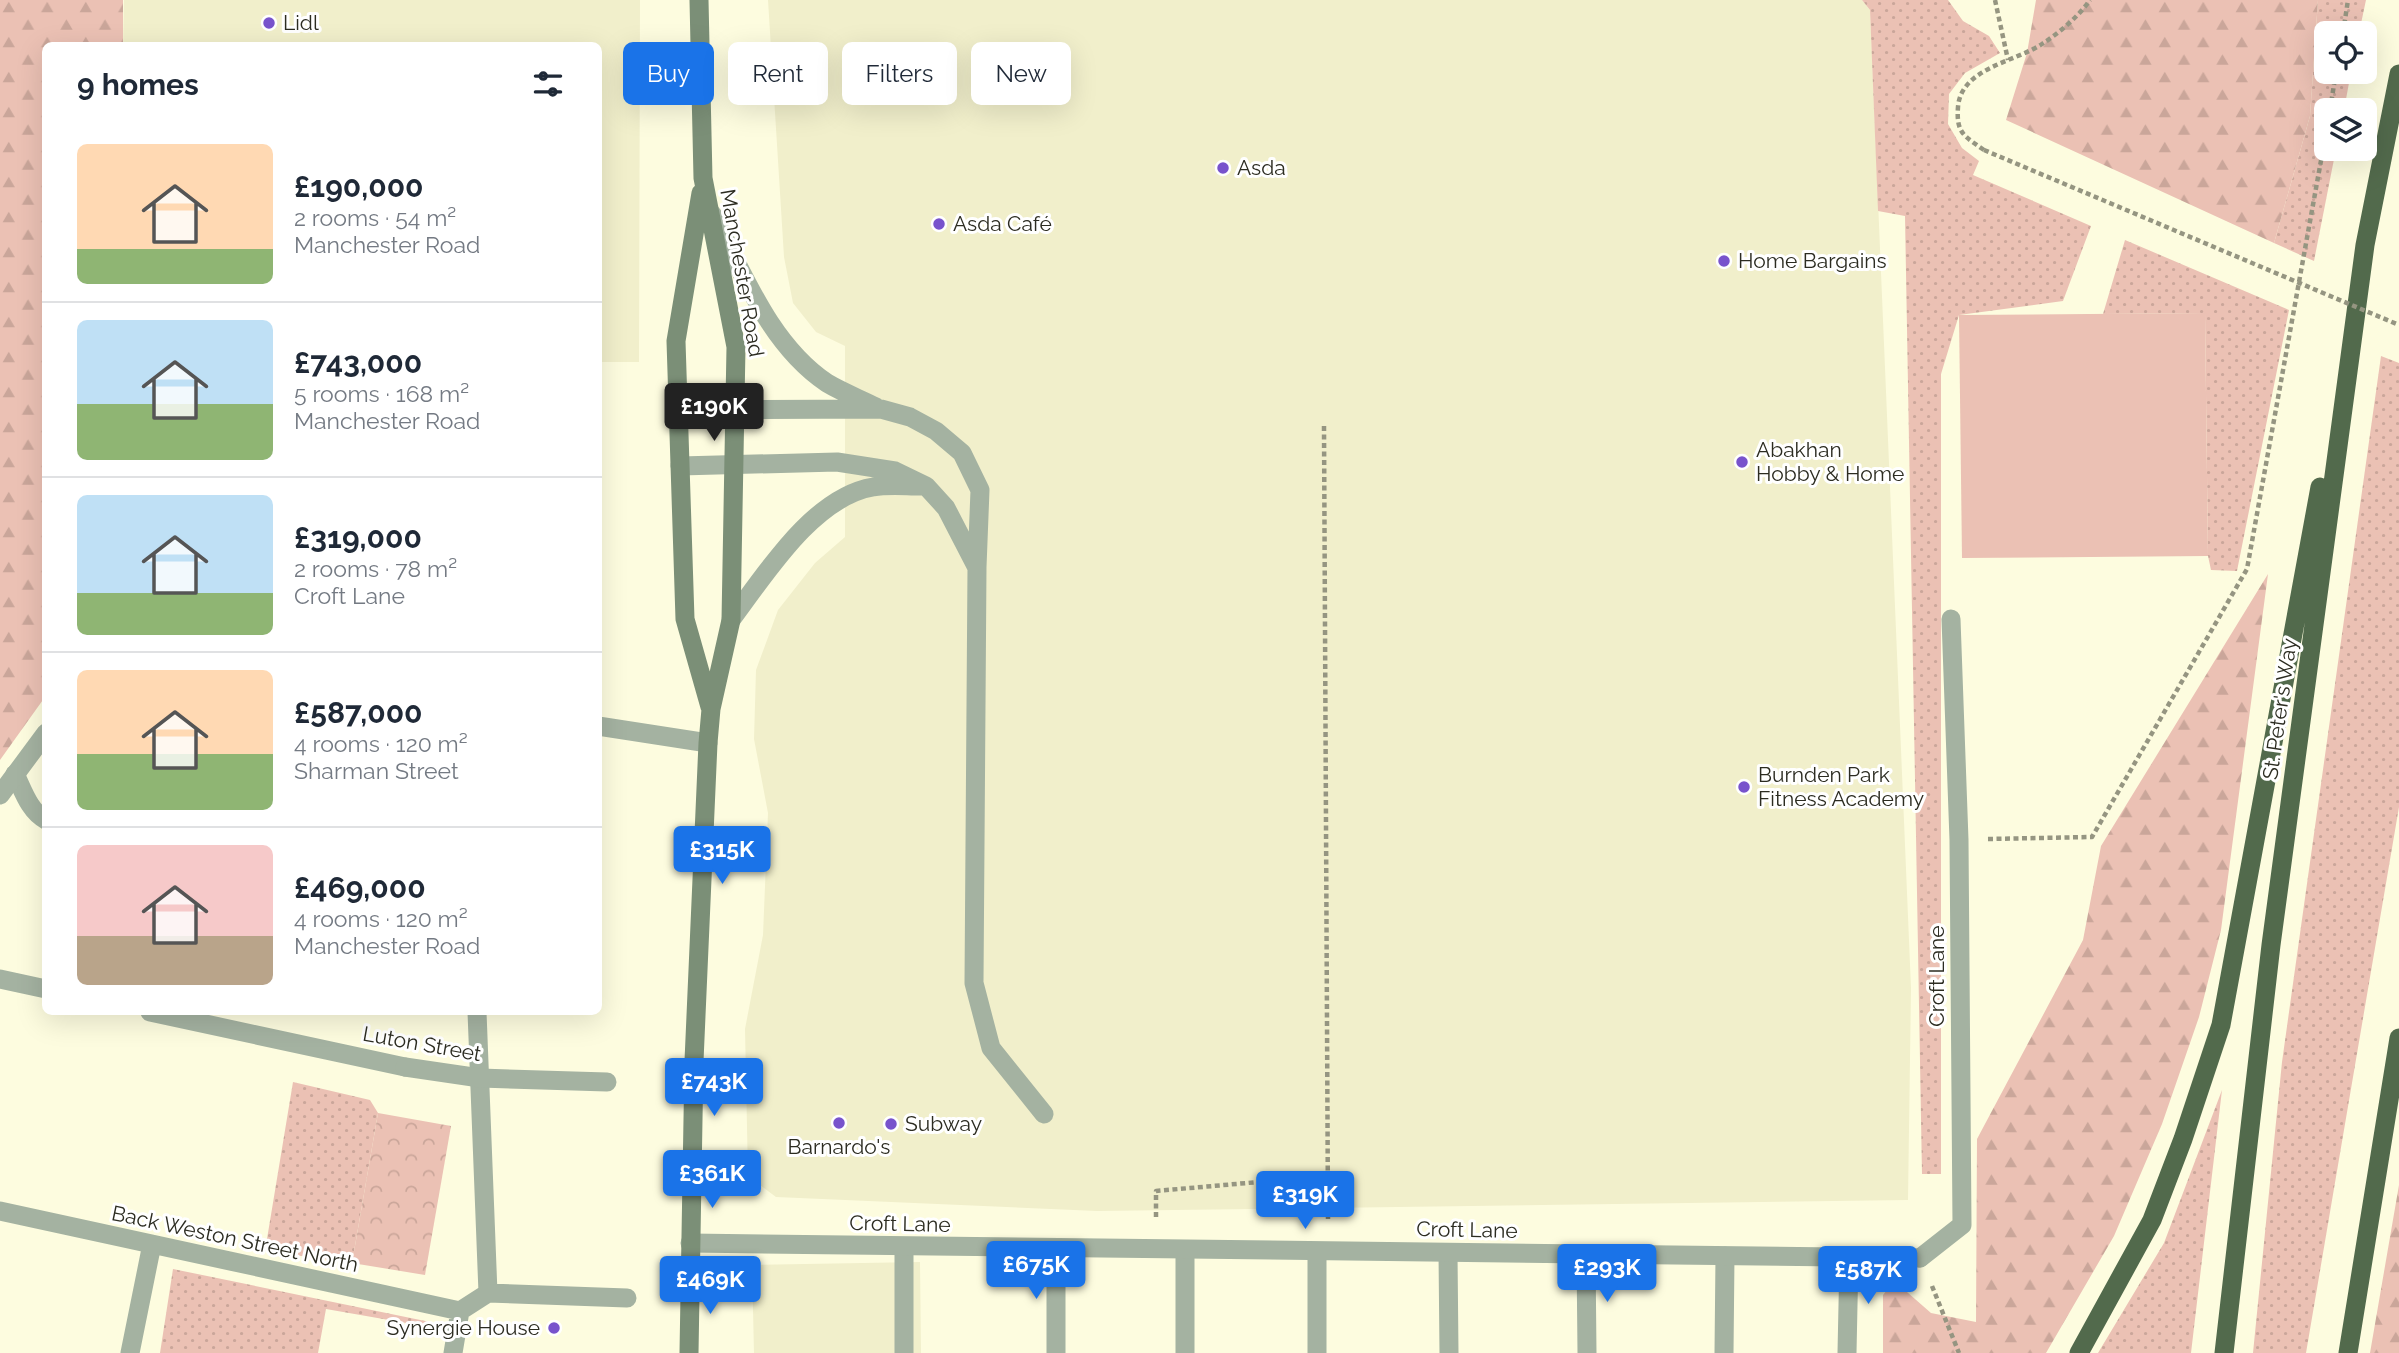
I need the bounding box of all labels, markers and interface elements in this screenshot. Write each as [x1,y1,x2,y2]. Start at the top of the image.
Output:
place label: Lidl [283,10,319,35]
marker: Lidl [261,15,277,31]
map controls [2314,21,2377,161]
button: locate [2314,21,2377,84]
chip: Buy [623,42,714,105]
chip: Rent [728,42,828,105]
chip: Filters [842,42,957,105]
chip: New [971,42,1071,105]
icon: filters [529,65,567,103]
text: 9 homes [77,67,199,102]
button: layers [2314,98,2377,161]
place label: Asda [1237,155,1286,180]
marker: Asda [1215,160,1231,176]
text: £190,000 [294,169,423,204]
icon: home [133,172,217,256]
street label: Manchester Road [715,187,770,359]
text: 2 rooms · 54 m² [294,204,456,231]
place label: Asda Café [953,211,1052,236]
marker: Asda Café [931,216,947,232]
text: Manchester Road [294,231,480,258]
place label: Home Bargains [1738,248,1887,273]
marker: Home Bargains [1716,253,1732,269]
text: £743,000 [294,345,422,380]
icon: home [133,348,217,432]
text: 5 rooms · 168 m² [294,380,469,407]
pin: £190K [665,384,763,443]
text: £190K [681,392,747,419]
text: Manchester Road [294,407,480,434]
place label: Abakhan Hobby & Home [1756,437,1904,486]
marker: Abakhan Hobby & Home [1734,454,1750,470]
text: £319,000 [294,520,422,555]
icon: home [133,523,217,607]
text: 2 rooms · 78 m² [294,555,457,582]
text: Croft Lane [294,582,405,609]
street label: St. Peter's Way [2257,637,2302,781]
text: £587,000 [294,695,422,730]
icon: home [133,698,217,782]
text: 4 rooms · 120 m² [294,730,468,757]
text: Sharman Street [294,757,459,784]
place label: Burnden Park Fitness Academy [1758,762,1924,811]
marker: Burnden Park Fitness Academy [1736,779,1752,795]
pin: £315K [673,826,771,886]
text: £315K [690,835,754,862]
text: £469,000 [294,870,426,905]
icon: home [133,873,217,957]
text: 4 rooms · 120 m² [294,905,468,932]
street label: Croft Lane [1924,925,1949,1027]
text: Manchester Road [294,932,480,959]
street label: Luton Street [361,1021,483,1066]
pin: £743K [665,1058,763,1118]
text: £743K [681,1067,747,1094]
place label: Subway [905,1111,982,1136]
marker: Barnardo's [831,1115,847,1131]
marker: Subway [883,1116,899,1132]
place label: Barnardo's [788,1134,890,1159]
pin: £361K [663,1150,761,1210]
text: £361K [679,1159,745,1186]
pin: £319K [1256,1172,1354,1231]
text: £319K [1272,1180,1338,1207]
street label: Back Weston Street North [110,1200,361,1277]
street label: Croft Lane [849,1210,951,1237]
street label: Croft Lane [1416,1216,1518,1243]
pin: £675K [987,1242,1085,1301]
pin: £293K [1558,1244,1656,1304]
pin: £587K [1819,1246,1917,1306]
text: £675K [1002,1250,1070,1277]
text: £293K [1573,1253,1641,1280]
text: £587K [1834,1255,1902,1282]
pin: £469K [661,1256,759,1316]
text: £469K [676,1265,744,1292]
place label: Synergie House [387,1315,540,1340]
marker: Synergie House [546,1320,562,1336]

